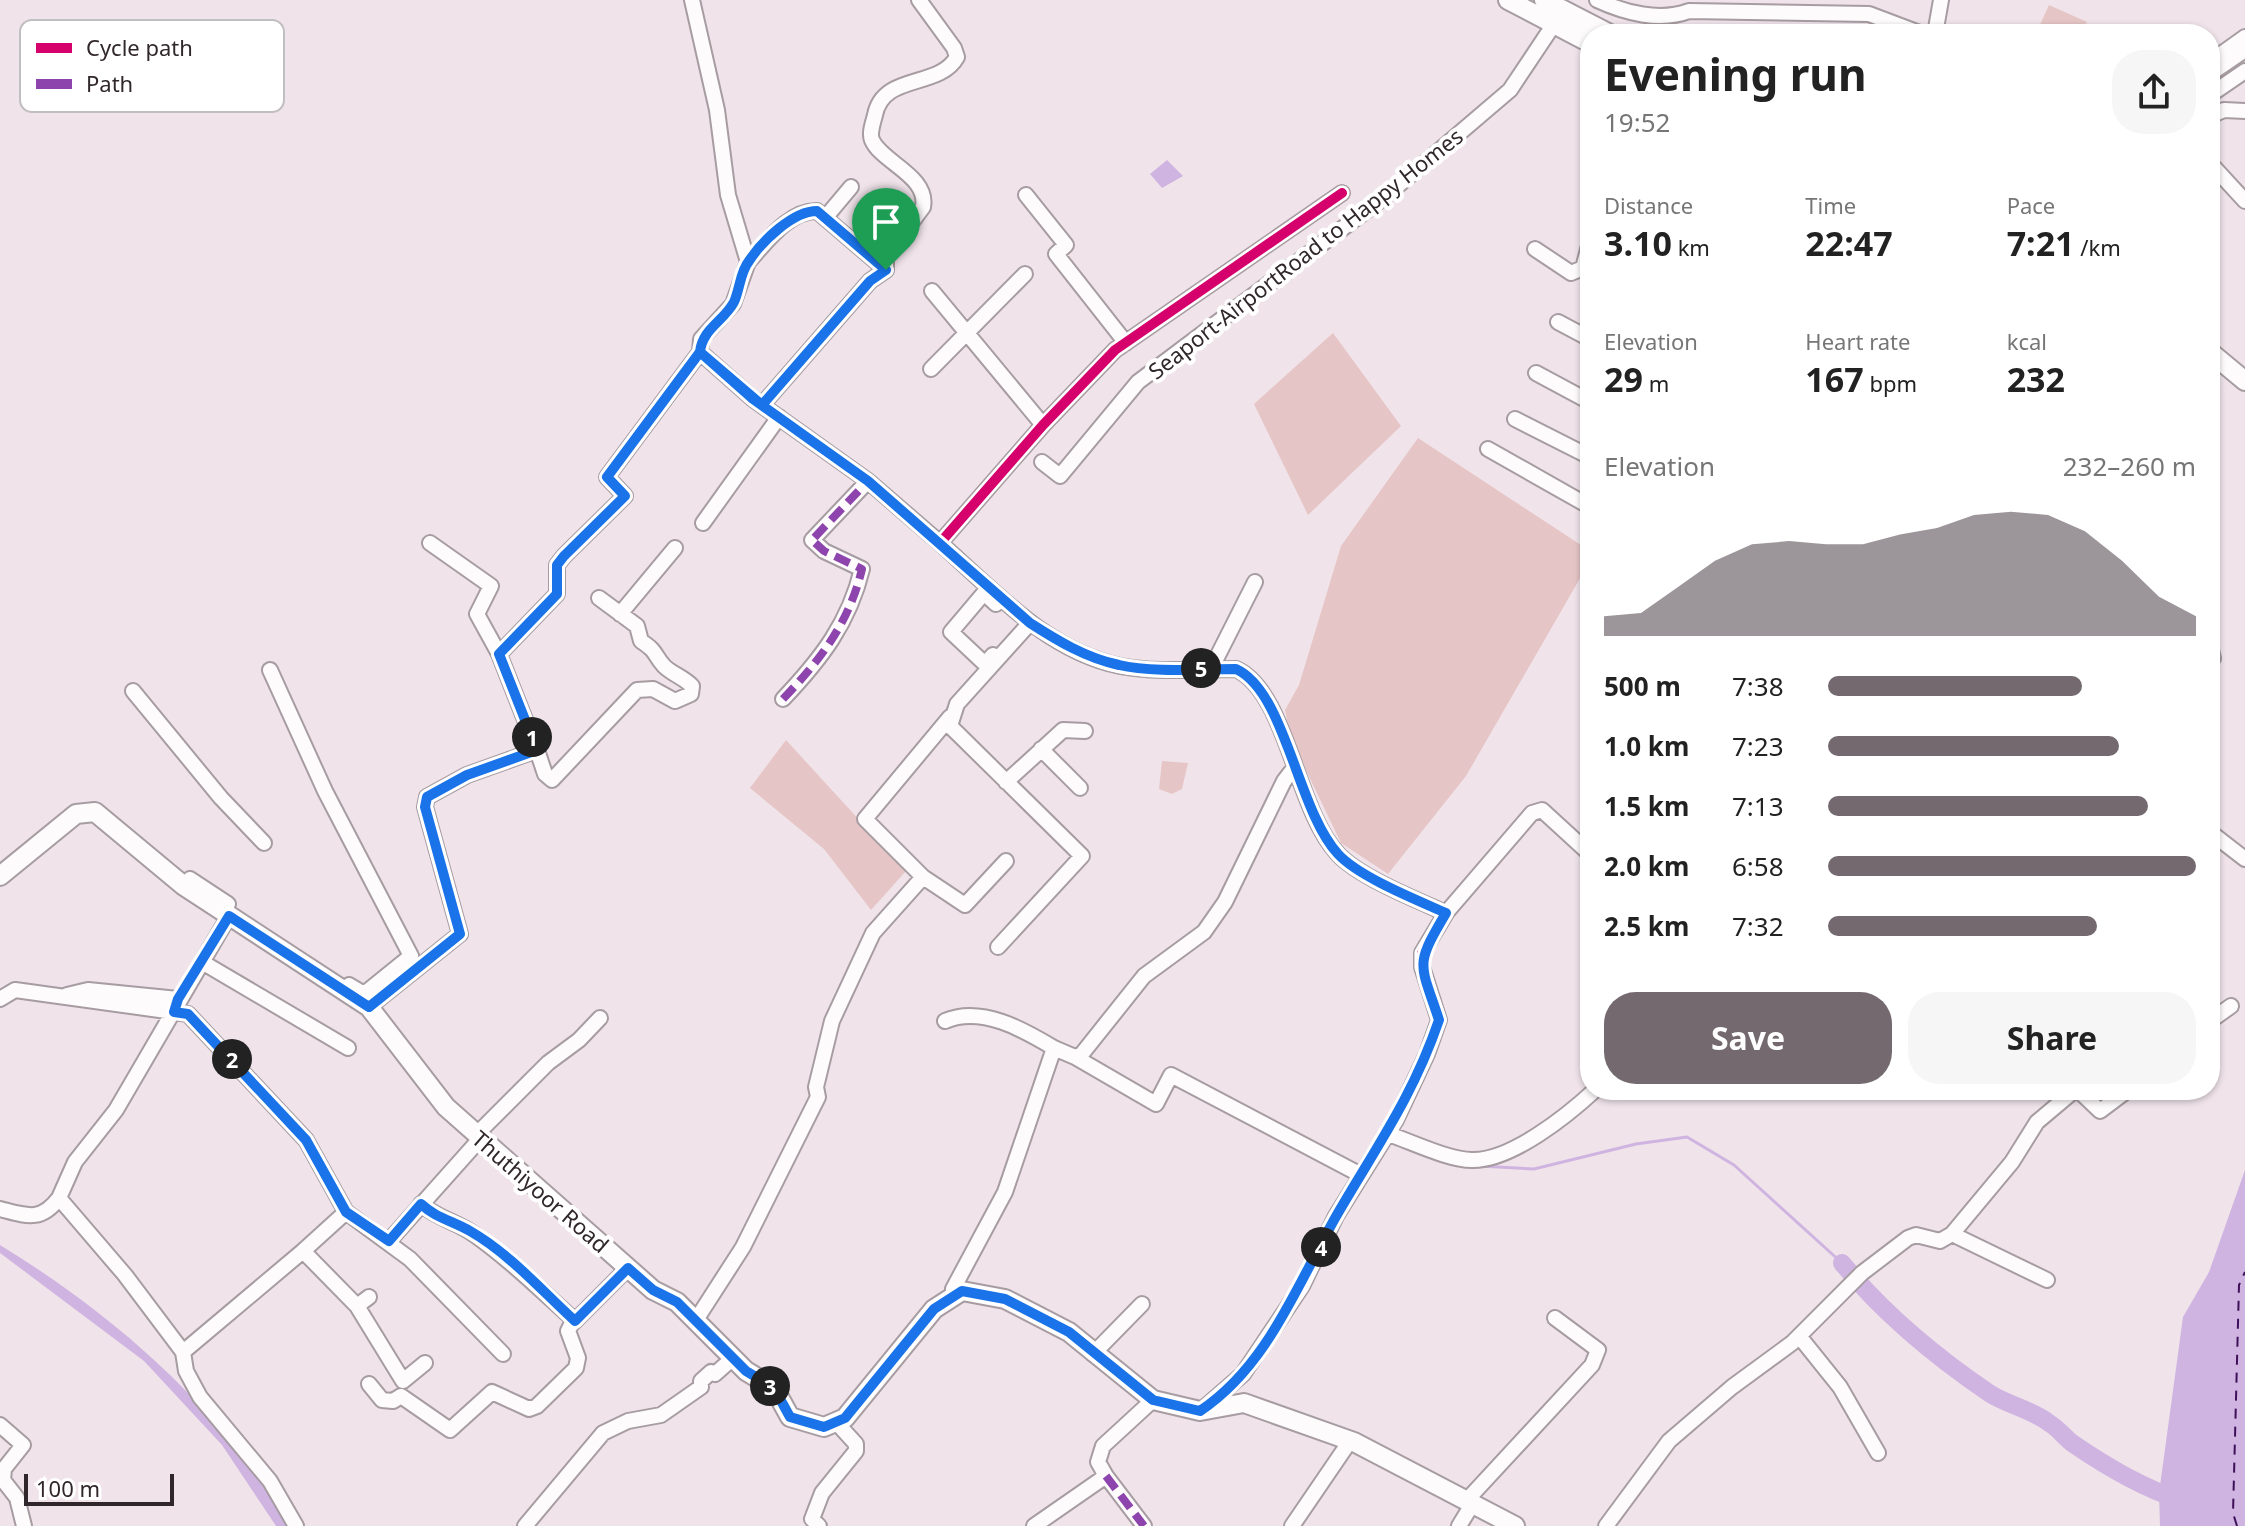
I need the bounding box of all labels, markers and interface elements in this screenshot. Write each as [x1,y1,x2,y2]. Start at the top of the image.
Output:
legend [20,20,284,112]
text: Cycle path [86,32,193,62]
text: Evening run [1604,44,1867,104]
button: share [2112,50,2196,134]
text: Path [86,68,133,98]
text: 19:52 [1604,104,1670,140]
street label: Seaport-AirportRoad to Happy Homes [1142,121,1468,385]
pin [852,188,920,270]
text: Distance [1604,190,1693,220]
text: Time [1805,190,1856,220]
text: Pace [2007,190,2055,220]
icon: arrive [864,200,908,244]
text: 3.10 [1604,220,1672,266]
text: 22:47 [1805,220,1893,266]
text: 7:21 [2007,220,2075,266]
text: km [1672,232,1710,262]
text: /km [2075,232,2121,262]
text: Elevation [1604,326,1698,356]
text: Heart rate [1805,326,1910,356]
text: kcal [2007,326,2047,356]
text: 29 [1604,356,1643,402]
text: 167 [1805,356,1864,402]
text: 232 [2007,356,2065,402]
text: m [1643,368,1669,398]
text: bpm [1864,368,1917,398]
text: Elevation [1604,448,1715,484]
text: 232–260 m [2063,448,2196,484]
pin: 5 [1181,648,1221,688]
text: 5 [1195,653,1207,683]
text: 500 m [1604,668,1681,704]
text: 7:38 [1732,668,1784,704]
pin: 1 [512,717,552,757]
text: 1 [526,722,538,752]
text: 1.0 km [1604,728,1689,764]
text: 7:23 [1732,728,1784,764]
text: 1.5 km [1604,788,1689,824]
text: 7:13 [1732,788,1784,824]
text: 2.0 km [1604,848,1689,884]
text: 6:58 [1732,848,1784,884]
text: 2.5 km [1604,908,1689,944]
text: 7:32 [1732,908,1784,944]
button: Save [1604,992,1892,1084]
button: Share [1908,992,2196,1084]
pin: 2 [212,1039,252,1079]
text: 2 [226,1044,238,1074]
street label: Thuthiyoor Road [466,1123,616,1259]
pin: 4 [1301,1227,1341,1267]
text: 4 [1315,1232,1327,1262]
pin: 3 [750,1366,790,1406]
text: 3 [764,1371,776,1401]
scale bar [24,1470,174,1506]
text: 100 m [36,1473,100,1503]

